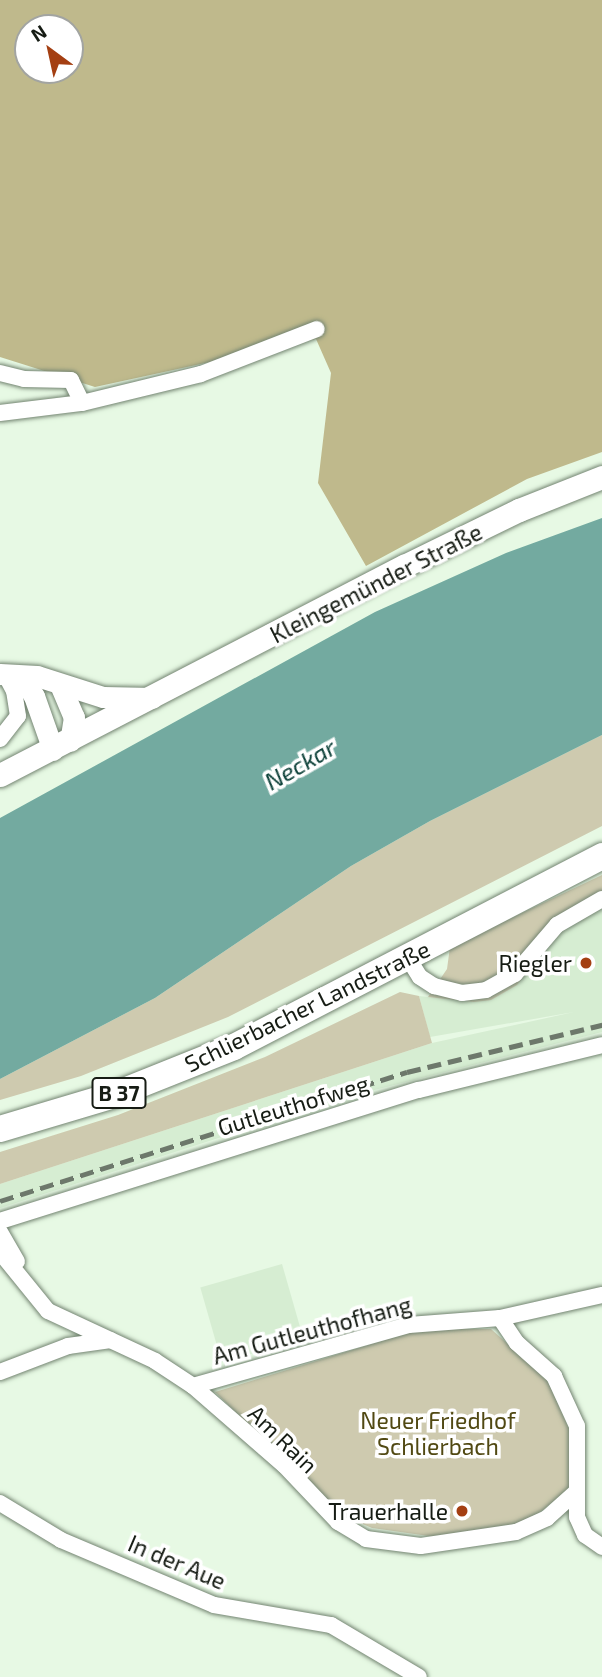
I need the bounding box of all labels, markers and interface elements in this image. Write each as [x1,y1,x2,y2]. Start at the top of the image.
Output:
north arrow [14,14,84,84]
text: N [26,19,50,46]
street label: Kleingemünder Straße [265,517,487,649]
water label: Neckar [259,732,341,796]
street label: Schlierbacher Landstraße [180,934,434,1078]
place label: Riegler [498,949,572,977]
marker: Riegler [578,955,594,971]
street label: Gutleuthofweg [214,1069,372,1141]
road number: B 37 [91,1076,147,1110]
street label: Am Gutleuthofhang [210,1290,414,1370]
street label: Am Rain [243,1399,323,1479]
park label: Neuer Friedhof Schlierbach [360,1406,516,1460]
place label: Trauerhalle [328,1497,448,1525]
marker: Trauerhalle [454,1503,470,1519]
street label: In der Aue [124,1529,230,1595]

